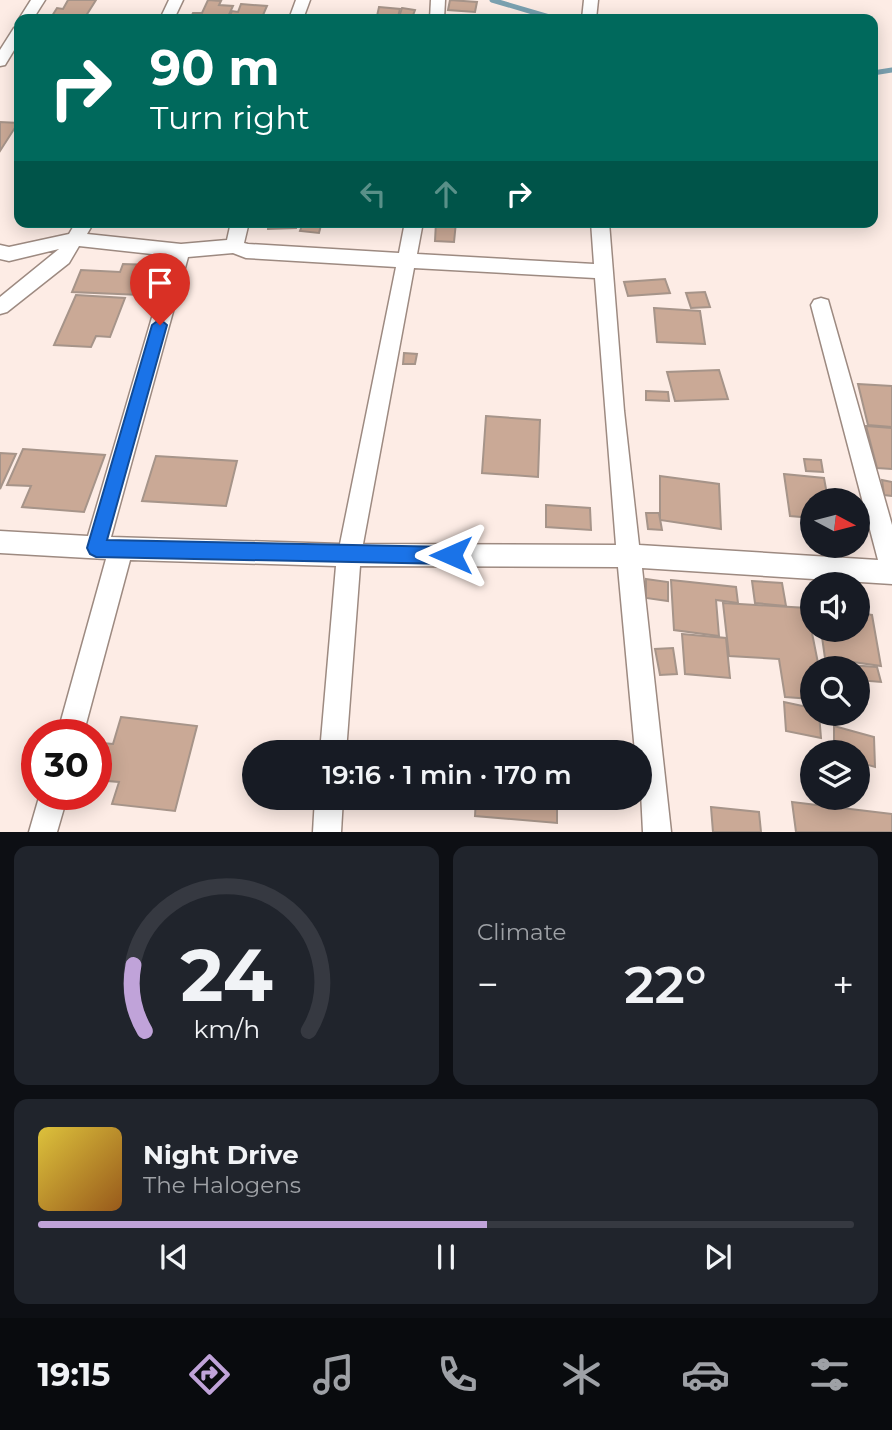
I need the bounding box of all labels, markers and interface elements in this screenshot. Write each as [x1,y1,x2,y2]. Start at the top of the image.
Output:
text: 90 m [150,38,280,97]
icon: right [35,42,126,133]
text: Turn right [150,98,310,137]
icon: left [354,175,392,213]
icon: ahead [427,175,465,213]
icon: right [500,175,538,213]
pin [130,253,190,325]
icon: arrive [141,264,179,302]
north arrow [800,488,870,558]
map controls [800,488,870,810]
position arrow [414,518,488,592]
button: sound [800,572,870,642]
button: search [800,656,870,726]
speed limit sign: 30 [21,719,112,810]
button: layers [800,740,870,810]
text: 19:16 · 1 min · 170 m [322,759,572,791]
text: Climate [477,918,566,946]
text: 24 [180,932,273,1020]
text: 22° [624,953,707,1016]
text: − [477,961,499,1008]
text: + [832,961,854,1008]
text: km/h [193,1014,260,1044]
text: Night Drive [143,1139,299,1171]
text: The Halogens [143,1171,301,1199]
icon: previous [155,1238,193,1276]
icon: pause [427,1238,465,1276]
icon: next [699,1238,737,1276]
icon: directions [185,1350,234,1399]
icon: music [309,1350,358,1399]
icon: phone [433,1350,482,1399]
icon: climate [557,1350,606,1399]
icon: car [681,1350,730,1399]
icon: filters [805,1350,854,1399]
text: 19:15 [38,1355,110,1394]

